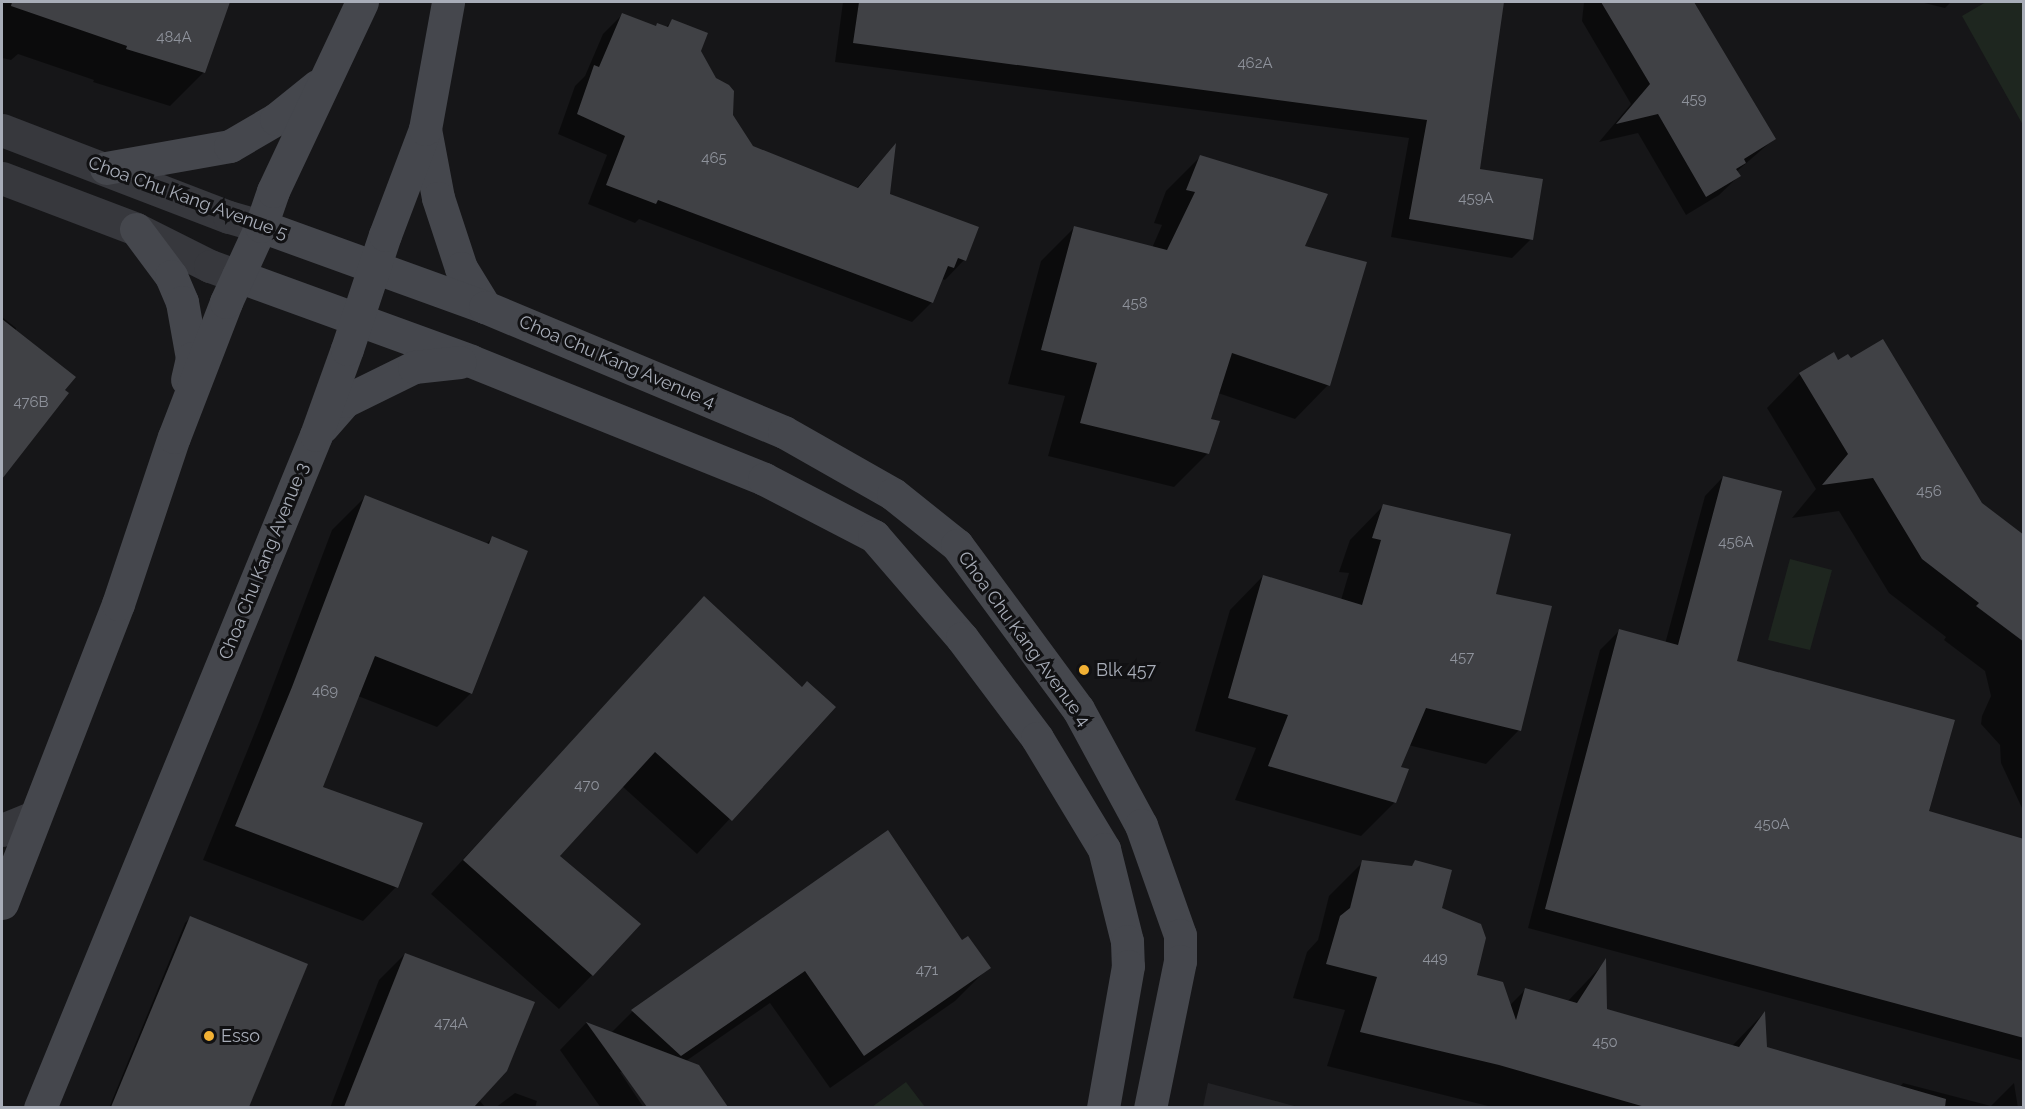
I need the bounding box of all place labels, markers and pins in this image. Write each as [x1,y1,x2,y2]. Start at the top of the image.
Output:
place label: Blk 457 [1096,659,1156,681]
marker: Blk 457 [1077,663,1091,677]
place label: Esso [221,1025,260,1047]
marker: Esso [202,1029,216,1043]

